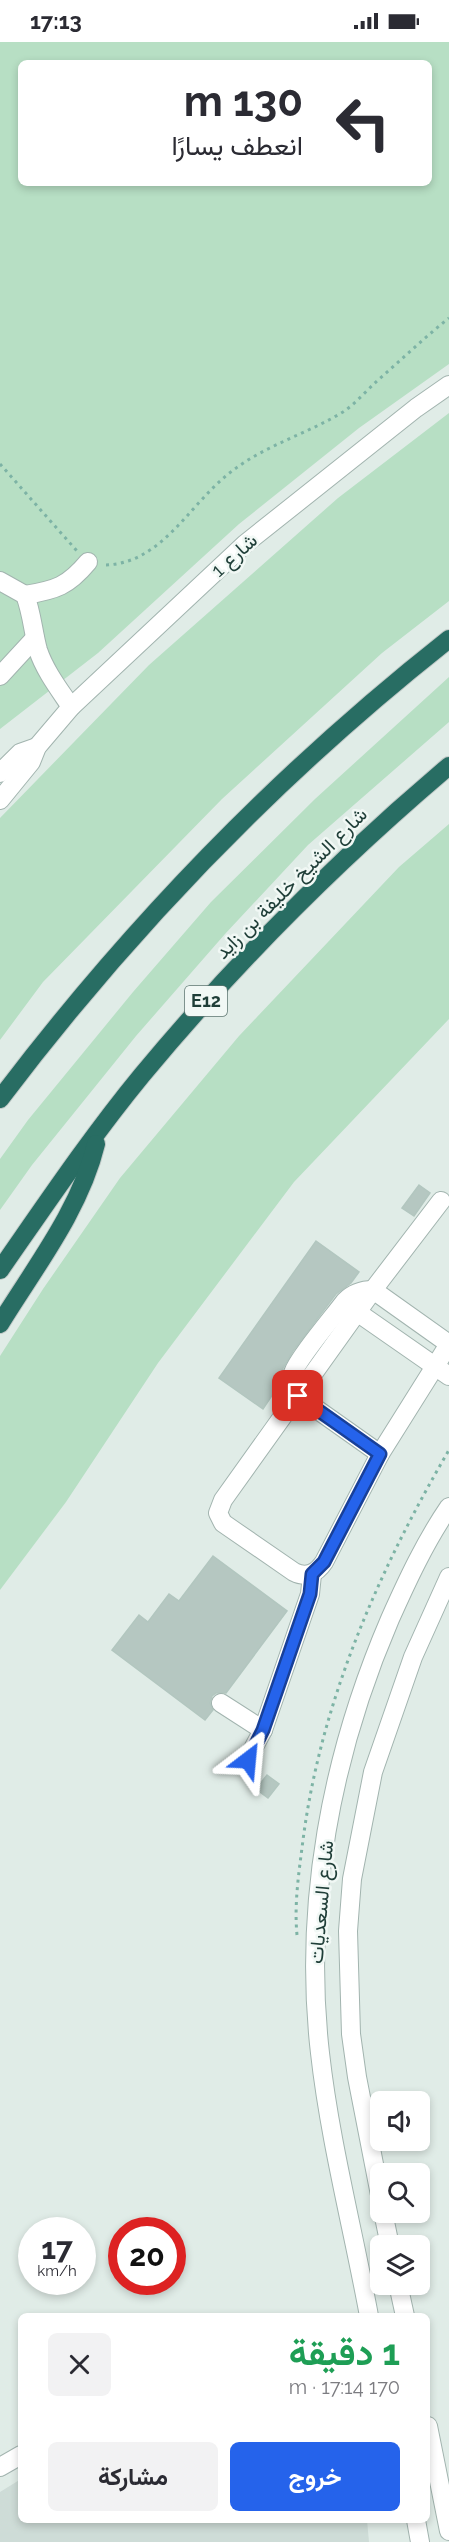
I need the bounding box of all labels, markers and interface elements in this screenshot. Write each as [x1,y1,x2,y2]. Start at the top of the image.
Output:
text: 17:13 [30,8,82,34]
text: 130 m [184,77,303,126]
icon: left [324,84,402,162]
text: انعطف يسارًا [171,130,303,161]
street label: شارع 1 [206,528,263,583]
street label: شارع الشيخ خليفة بن زايد [210,802,373,965]
road number: E12 [185,986,227,1016]
pin [272,1370,323,1421]
icon: arrive [281,1379,314,1412]
position arrow [216,1728,280,1792]
street label: شارع السعديات [304,1839,340,1965]
map controls [370,2091,430,2295]
button: sound [370,2091,430,2151]
button: search [370,2163,430,2223]
speed limit sign: 20 [108,2217,186,2295]
text: 17 [41,2231,73,2266]
button: layers [370,2235,430,2295]
text: km/h [37,2262,77,2280]
text: 1 دقيقة [289,2331,400,2373]
button: close [48,2333,111,2396]
text: 170 m · 17:14 [289,2375,400,2399]
button: مشاركة [48,2442,218,2511]
button: خروج [230,2442,400,2511]

